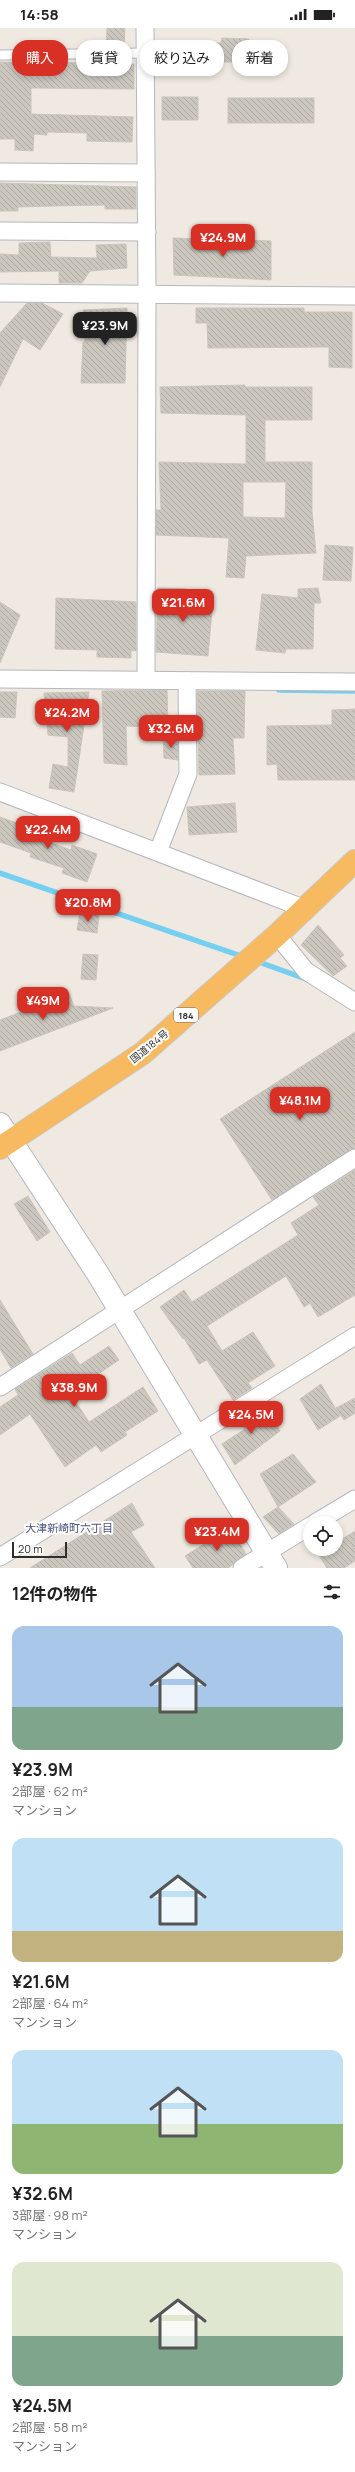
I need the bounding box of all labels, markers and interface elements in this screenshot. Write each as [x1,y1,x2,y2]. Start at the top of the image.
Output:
text: 14:58 [20,4,59,25]
chip: 購入 [12,40,68,76]
chip: 賃貸 [76,40,132,76]
chip: 絞り込み [140,40,224,76]
chip: 新着 [232,40,288,76]
pin: ¥24.9M [190,224,256,258]
text: ¥24.9M [200,228,246,246]
pin: ¥23.9M [72,312,138,346]
text: ¥23.9M [82,316,128,334]
pin: ¥21.6M [150,589,216,623]
text: ¥21.6M [161,593,205,611]
pin: ¥24.2M [34,699,100,733]
text: ¥24.2M [44,703,90,721]
pin: ¥32.6M [138,715,204,749]
text: ¥32.6M [148,719,194,737]
pin: ¥22.4M [15,816,81,850]
text: ¥22.4M [25,820,71,838]
pin: ¥20.8M [55,889,121,923]
text: ¥20.8M [64,893,112,911]
pin: ¥49M [19,987,67,1021]
text: ¥49M [26,991,60,1009]
road number: 184 [174,1008,198,1022]
street label: 国道184号 [127,1026,171,1066]
pin: ¥48.1M [267,1087,333,1121]
text: ¥48.1M [279,1091,321,1109]
pin: ¥38.9M [41,1374,107,1408]
text: ¥38.9M [51,1378,97,1396]
pin: ¥24.5M [218,1401,284,1435]
text: ¥24.5M [228,1405,274,1423]
map controls [303,1516,343,1556]
button: locate [303,1516,343,1556]
pin: ¥23.4M [184,1518,250,1552]
district label: 大津新崎町六丁目 [25,1520,113,1535]
text: ¥23.4M [194,1522,240,1540]
scale bar [12,1540,67,1559]
text: 20 m [18,1541,43,1556]
icon: filters [321,1581,343,1603]
text: 12件の物件 [12,1582,98,1605]
icon: home [142,1652,214,1724]
text: ¥23.9M [12,1758,73,1781]
text: 2部屋 · 62 m² [12,1782,88,1800]
text: マンション [12,1801,77,1819]
icon: home [142,1864,214,1936]
text: ¥21.6M [12,1970,70,1993]
text: 2部屋 · 64 m² [12,1994,88,2012]
text: マンション [12,2013,77,2031]
icon: home [142,2076,214,2148]
text: ¥32.6M [12,2182,73,2205]
text: 3部屋 · 98 m² [12,2206,88,2224]
text: マンション [12,2225,77,2243]
icon: home [142,2288,214,2360]
text: ¥24.5M [12,2394,72,2417]
text: 2部屋 · 58 m² [12,2418,87,2436]
text: マンション [12,2437,77,2455]

